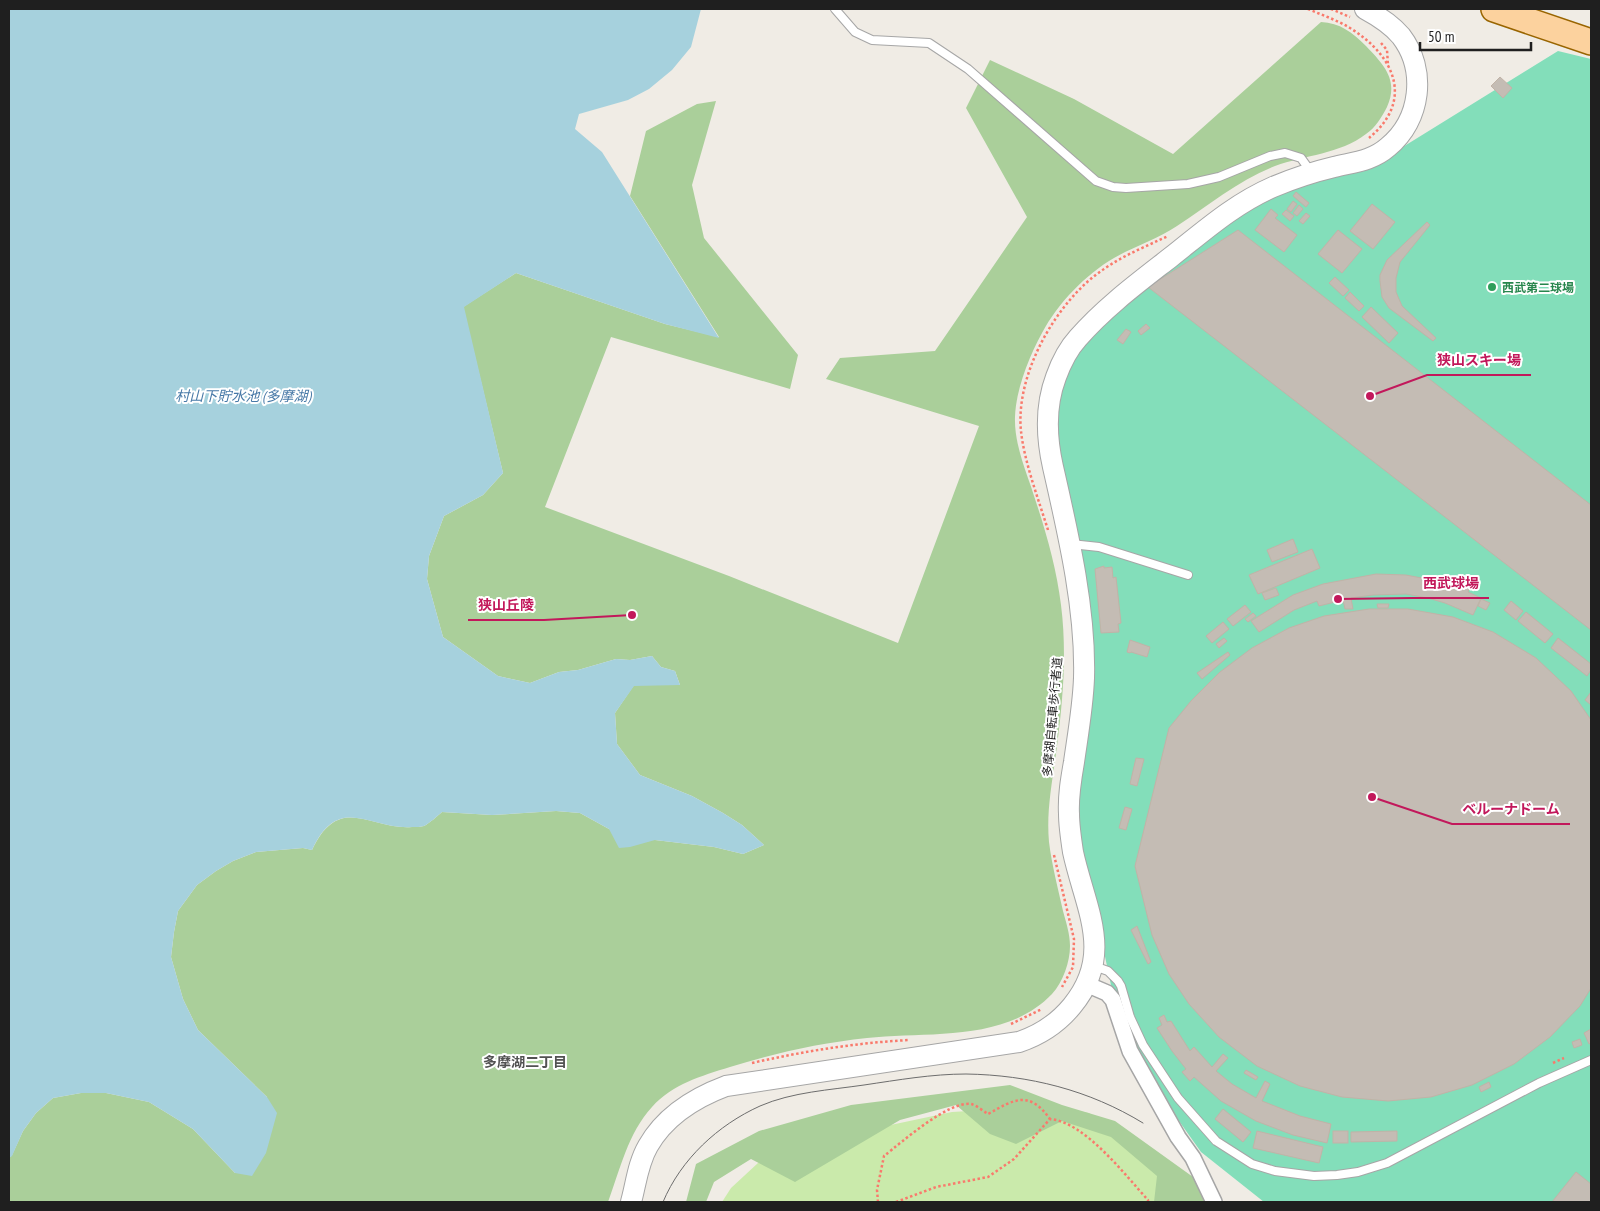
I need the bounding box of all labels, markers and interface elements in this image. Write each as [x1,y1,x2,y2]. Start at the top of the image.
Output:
scale bar [1420,20,1531,52]
text: 50 m [1428,27,1454,46]
place label: 西武第二球場 [1502,280,1574,295]
marker: 西武第二球場 [1486,281,1498,293]
callout: 狭山スキー場 [1427,346,1531,375]
text: 狭山スキー場 [1437,351,1521,369]
water label: 村山下貯水池 (多摩湖) [175,387,312,405]
callout: 西武球場 [1413,569,1489,598]
text: 西武球場 [1423,574,1479,592]
callout: 狭山丘陵 [468,591,544,620]
text: 狭山丘陵 [478,596,534,614]
street label: 多摩湖自転車歩行者道 [1039,657,1065,777]
callout: ベルーナドーム [1452,795,1570,824]
text: ベルーナドーム [1462,800,1560,818]
district label: 多摩湖二丁目 [483,1053,567,1071]

